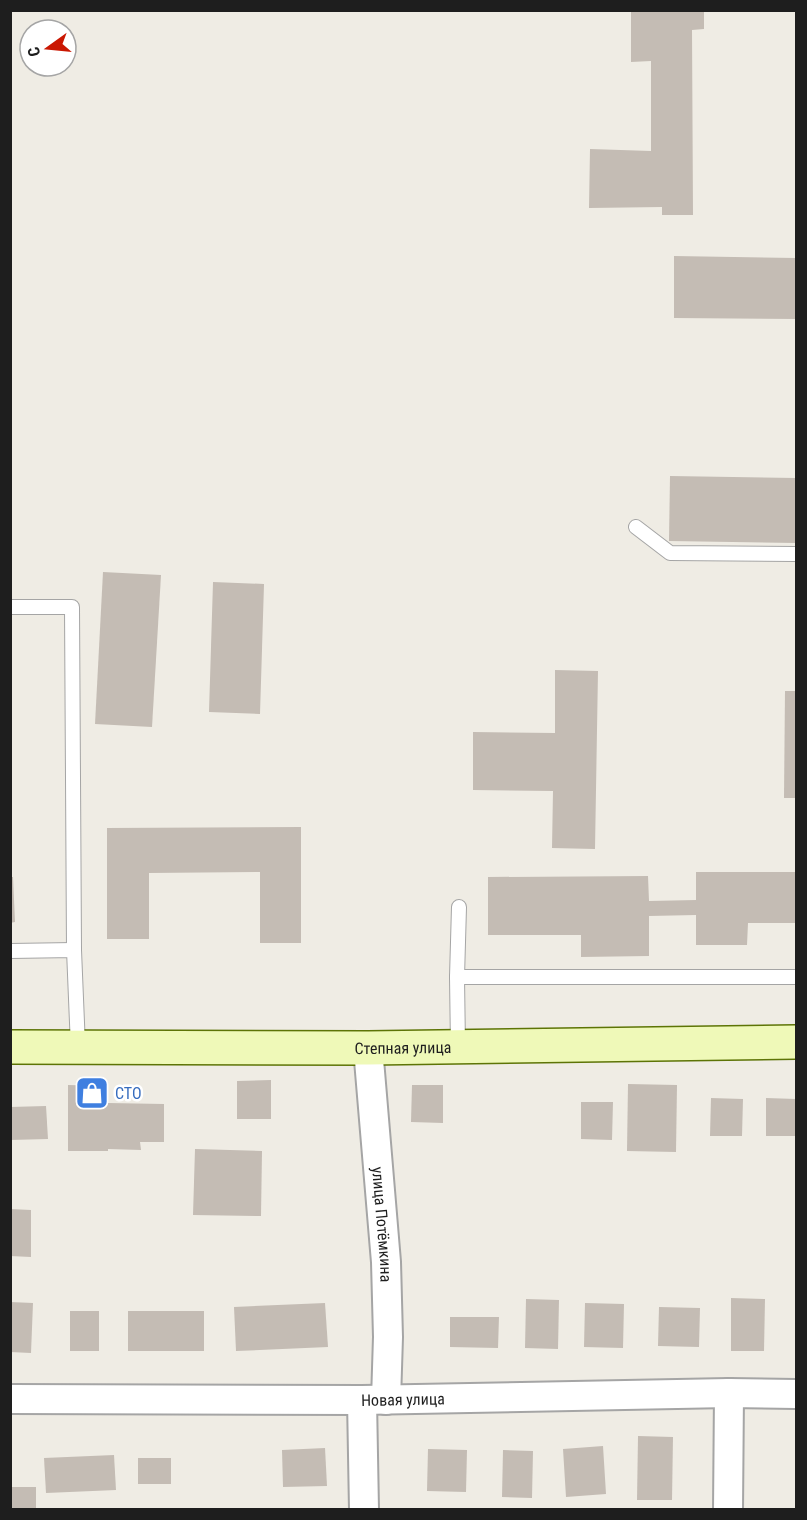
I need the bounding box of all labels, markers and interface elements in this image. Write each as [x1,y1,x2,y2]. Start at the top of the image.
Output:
north arrow [18,18,78,78]
text: С [24,45,44,59]
street label: Степная улица [355,1038,452,1058]
shop icon: СТО [74,1075,110,1111]
place label: СТО [115,1084,142,1103]
street label: улица Потёмкина [368,1166,396,1282]
street label: Новая улица [361,1389,445,1410]

